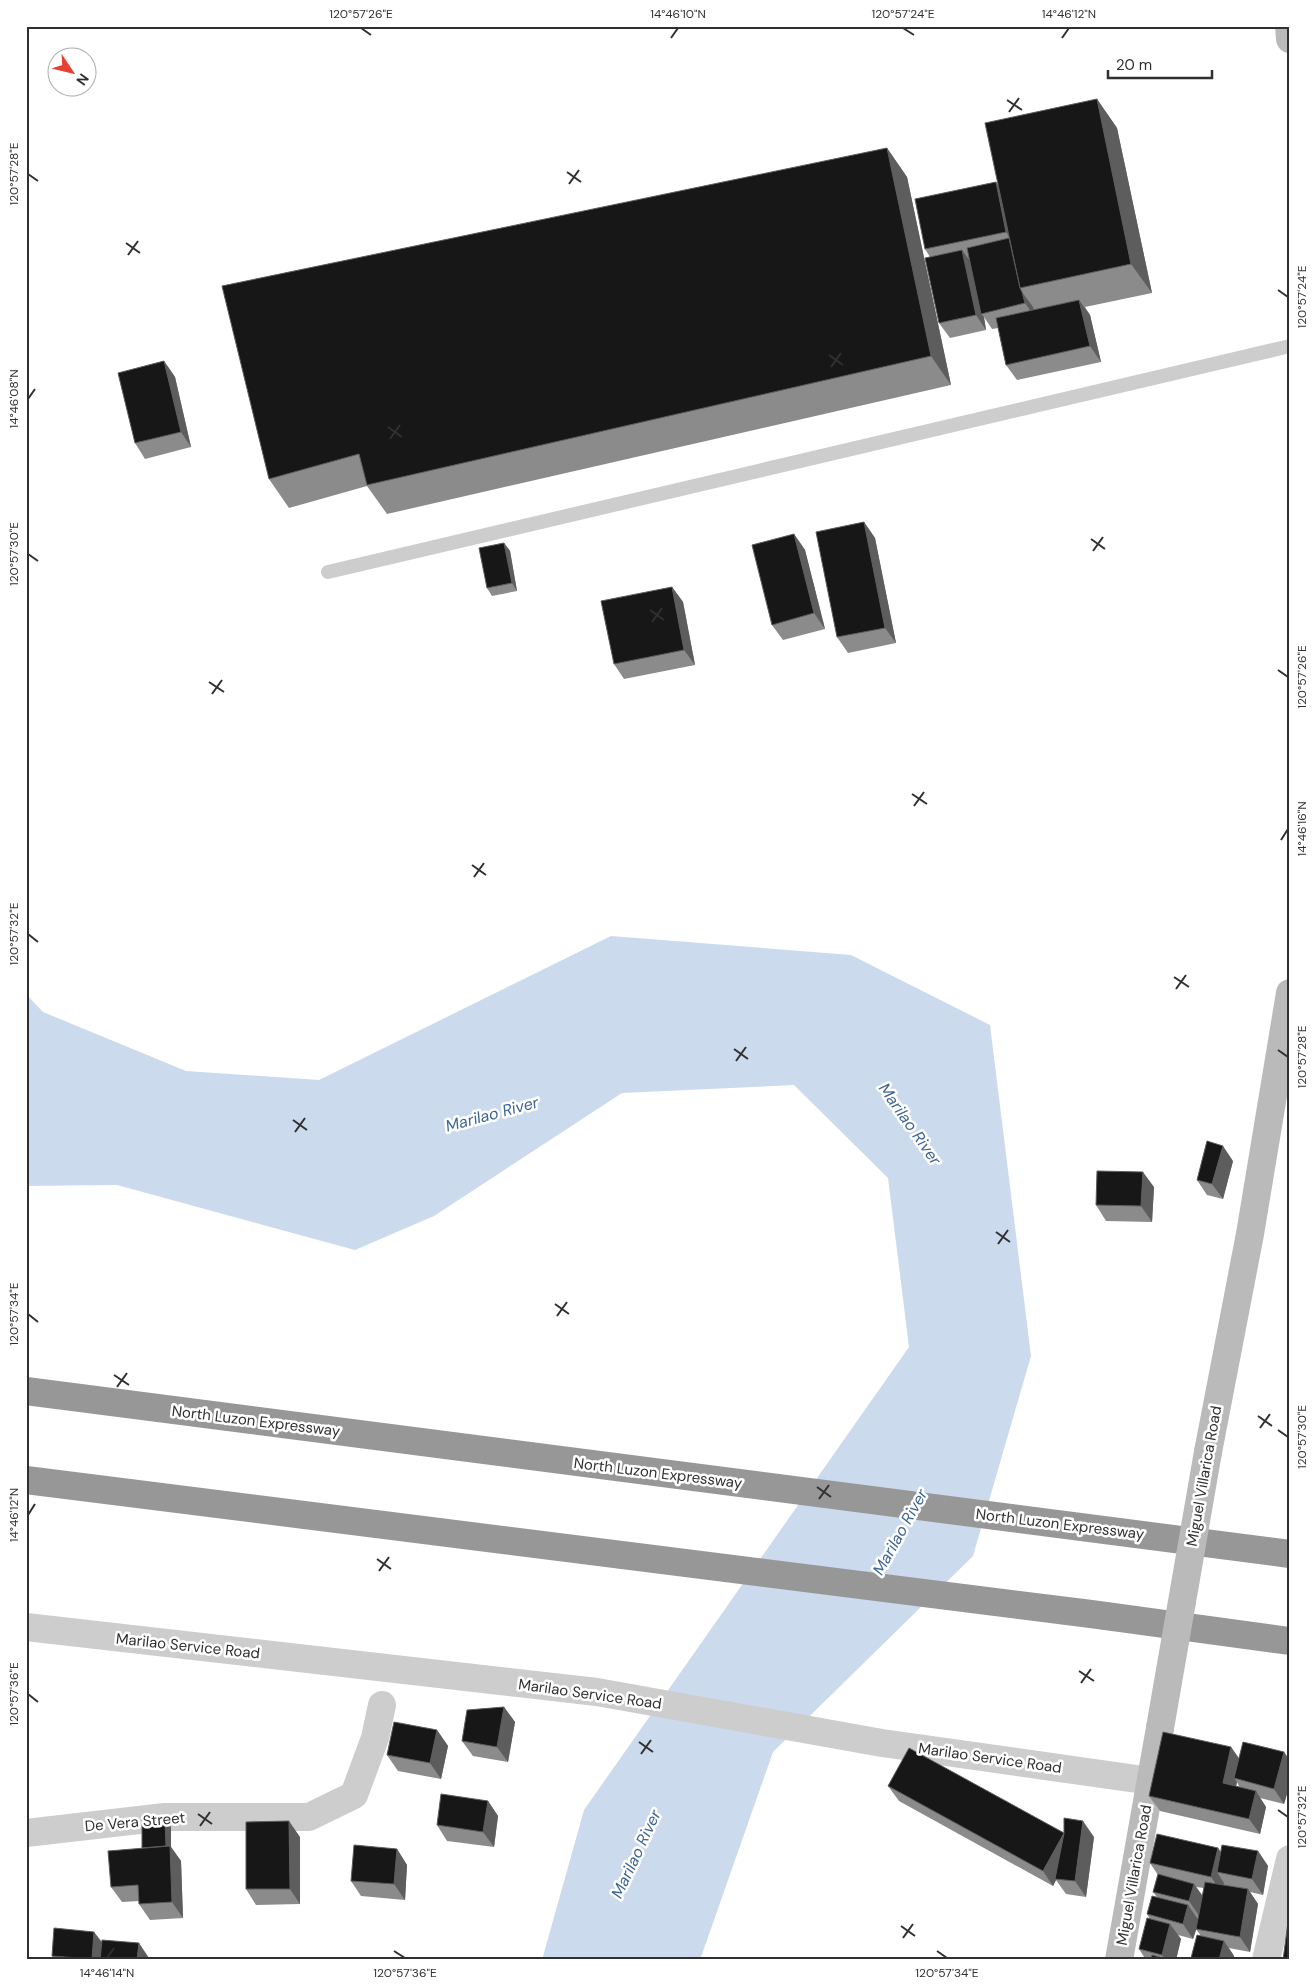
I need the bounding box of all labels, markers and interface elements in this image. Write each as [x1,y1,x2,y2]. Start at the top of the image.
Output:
text: 120°57'26"E [329,6,393,22]
text: 14°46'10"N [650,6,706,22]
text: 120°57'24"E [872,6,935,22]
text: 14°46'12"N [1042,6,1096,22]
north arrow [48,48,98,98]
scale bar [1108,48,1212,80]
text: 20 m [1116,55,1152,75]
text: N [72,70,93,89]
text: 120°57'28"E [6,142,22,205]
text: 120°57'24"E [1294,265,1310,328]
text: 14°46'08"N [6,369,22,429]
text: 120°57'30"E [6,522,22,586]
text: 120°57'26"E [1294,645,1310,709]
text: 14°46'16"N [1294,802,1310,856]
text: 120°57'32"E [6,902,22,965]
text: 120°57'28"E [1294,1025,1310,1088]
water label: Marilao River [874,1079,947,1170]
water label: Marilao River [443,1091,542,1136]
text: 120°57'34"E [6,1282,22,1346]
street label: North Luzon Expressway [171,1401,342,1441]
street label: Miguel Villarica Road [1182,1404,1226,1548]
text: 120°57'30"E [1294,1405,1310,1469]
street label: North Luzon Expressway [573,1453,744,1493]
water label: Marilao River [868,1484,933,1579]
text: 14°46'12"N [6,1488,22,1542]
street label: North Luzon Expressway [975,1504,1146,1544]
street label: Marilao Service Road [115,1628,261,1664]
text: 120°57'36"E [6,1662,22,1726]
street label: Marilao Service Road [517,1674,663,1714]
street label: Marilao Service Road [917,1738,1063,1778]
text: 120°57'32"E [1294,1785,1310,1848]
street label: Miguel Villarica Road [1112,1803,1156,1947]
water label: Marilao River [606,1805,666,1902]
street label: De Vera Street [84,1808,186,1836]
text: 14°46'14"N [80,1965,134,1981]
text: 120°57'36"E [373,1965,437,1981]
text: 120°57'34"E [915,1965,979,1981]

